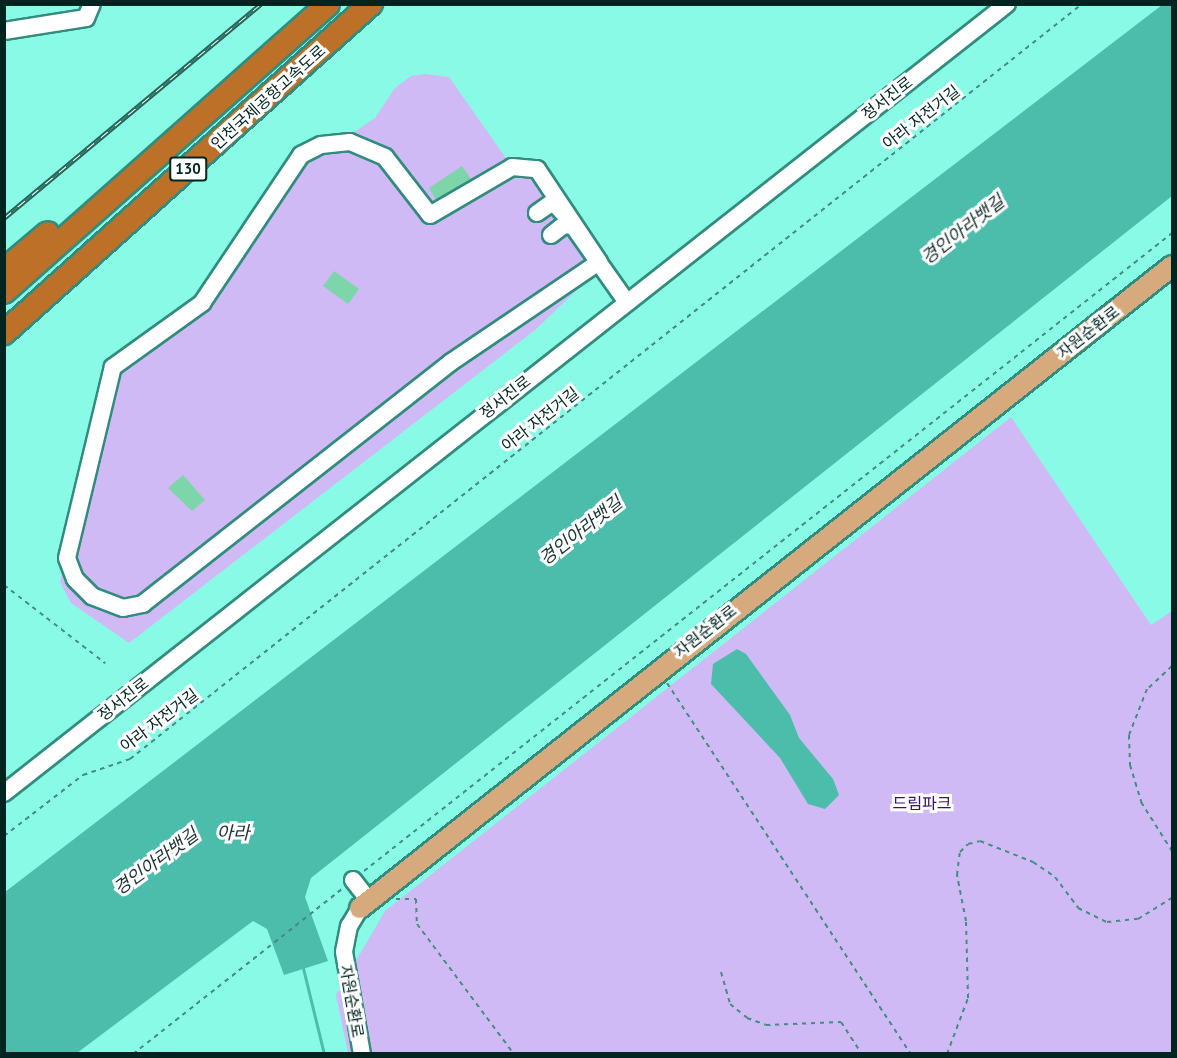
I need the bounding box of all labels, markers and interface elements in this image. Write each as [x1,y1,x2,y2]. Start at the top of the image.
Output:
street label: 인천국제공항고속도로 [207,41,329,153]
street label: 정서진로 [858,72,916,124]
street label: 아라 자전거길 [879,81,963,153]
road number: 130 [168,157,207,181]
water label: 경인아라뱃길 [917,191,1009,269]
street label: 자원순환로 [1053,302,1123,362]
street label: 정서진로 [476,371,534,423]
street label: 아라 자전거길 [498,383,582,455]
water label: 경인아라뱃길 [535,492,627,570]
street label: 자원순환로 [670,601,740,661]
street label: 정서진로 [94,673,152,725]
street label: 아라 자전거길 [116,684,202,756]
park label: 드림파크 [893,793,951,813]
water label: 아라 [216,822,250,844]
water label: 경인아라뱃길 [109,824,203,900]
street label: 자원순환로 [336,963,368,1039]

